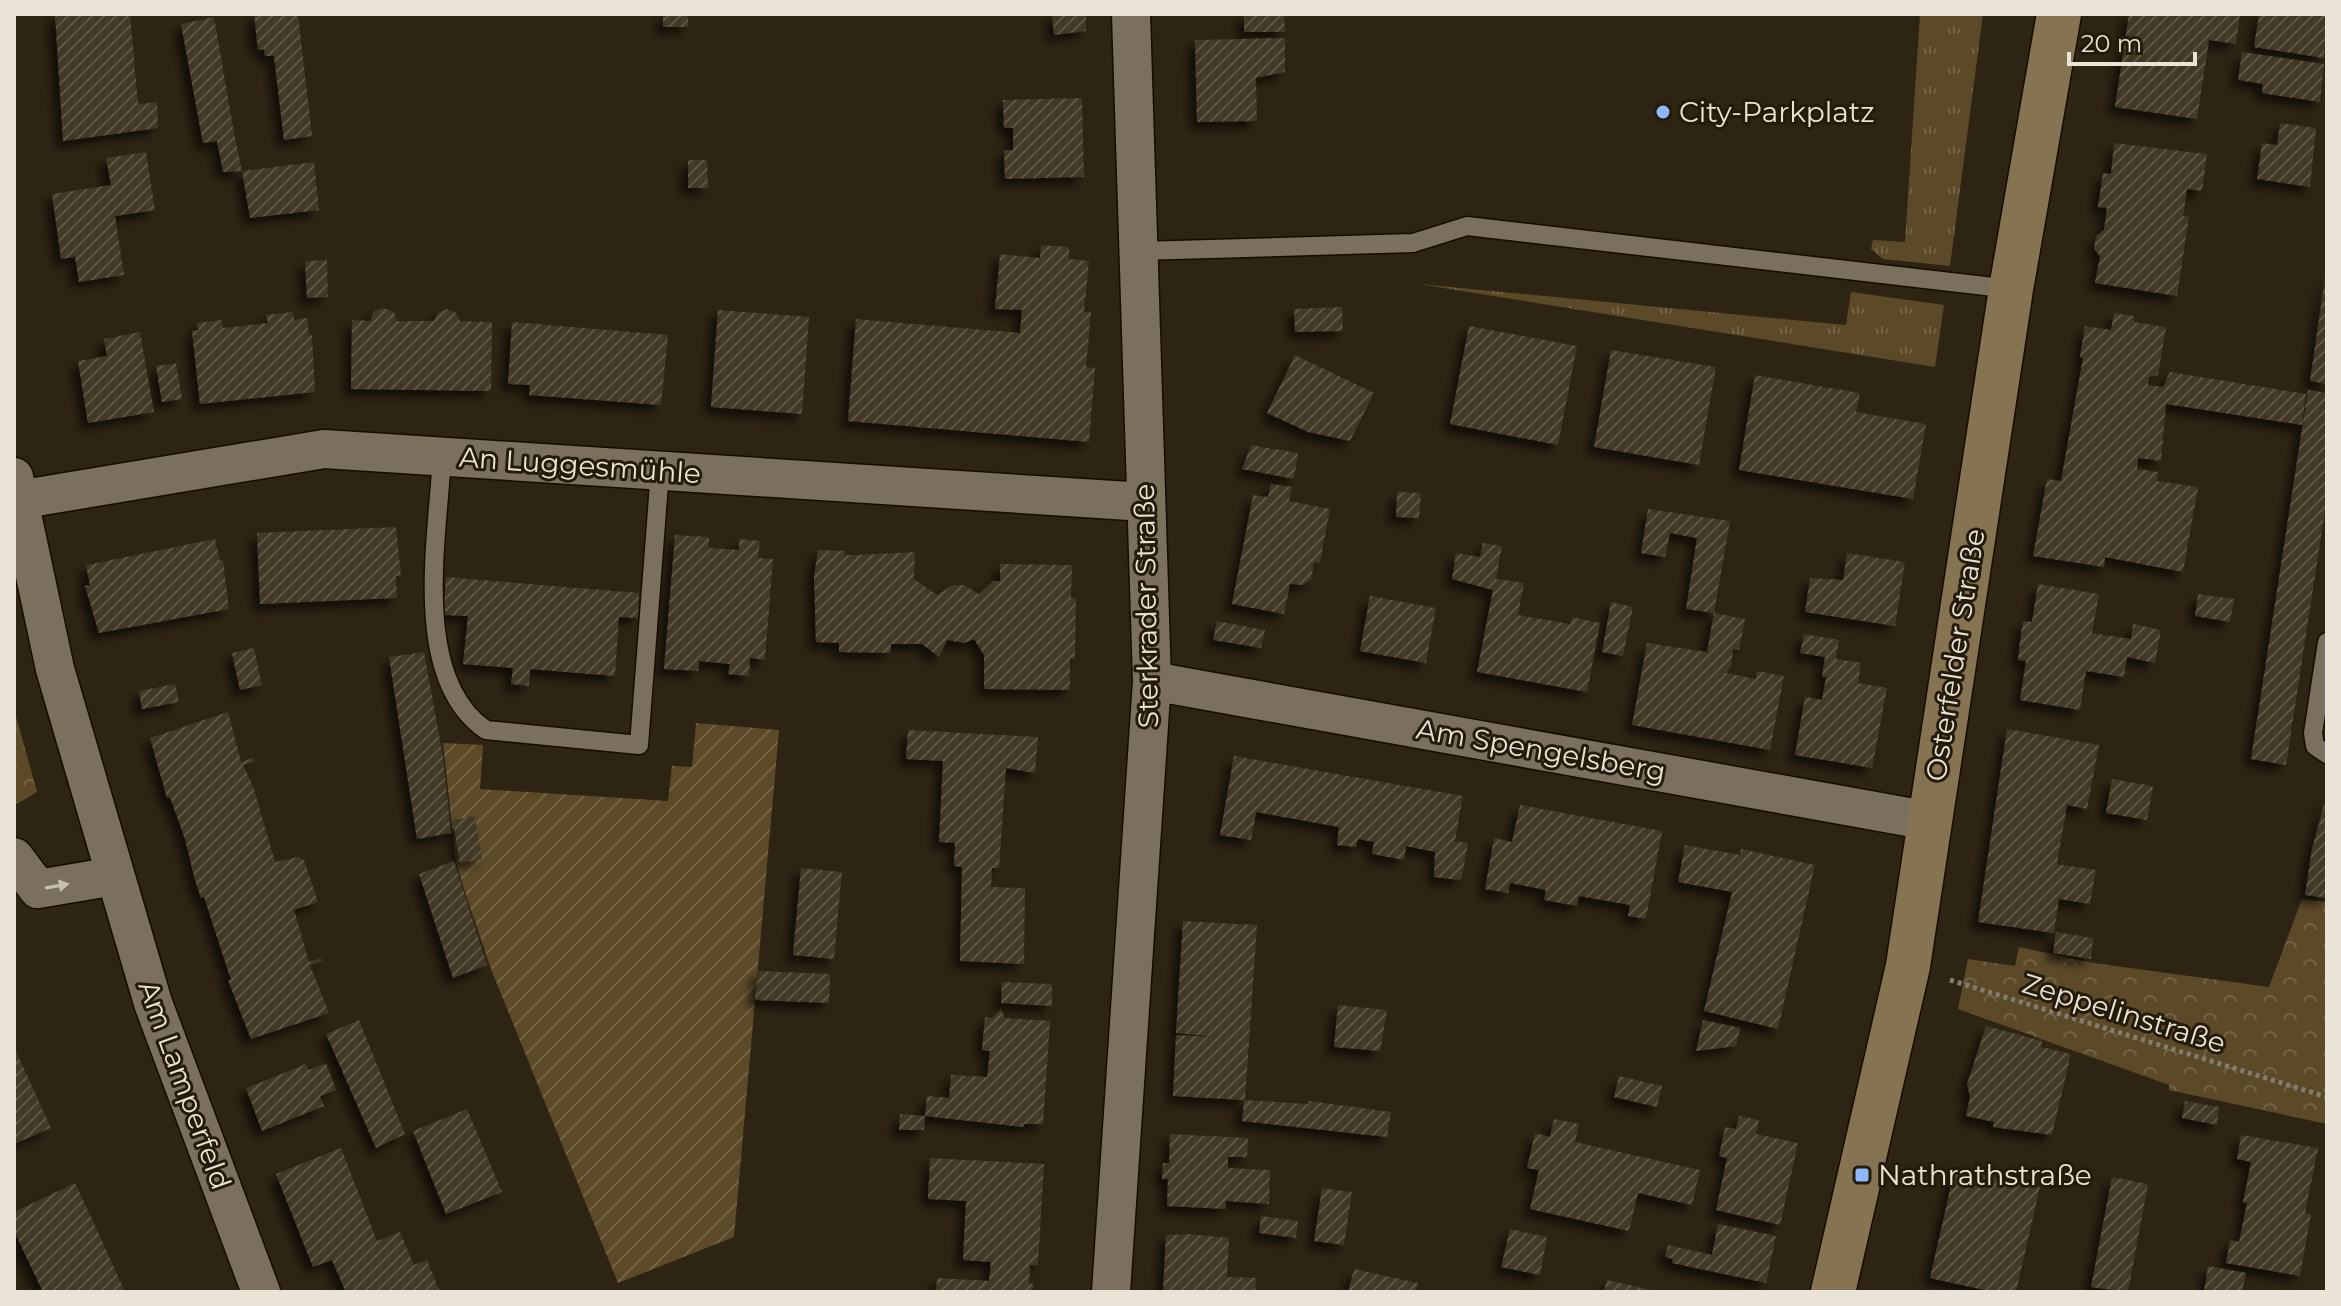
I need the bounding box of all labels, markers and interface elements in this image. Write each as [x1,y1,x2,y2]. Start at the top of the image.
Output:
scale bar [2069,16,2195,66]
text: 20 m [2081,29,2142,58]
place label: City-Parkplatz [1679,95,1875,129]
marker: City-Parkplatz [1654,103,1672,121]
street label: An Luggesmühle [458,440,702,490]
street label: Sterkrader Straße [1127,484,1165,728]
street label: Osterfelder Straße [1918,526,1992,784]
street label: Am Spengelsberg [1414,711,1668,789]
one-way arrow [45,879,70,891]
street label: Zeppelinstraße [2018,966,2230,1060]
street label: Am Lamperfeld [131,976,239,1194]
place label: Nathrathstraße [1878,1158,2092,1192]
marker: Nathrathstraße [1853,1166,1871,1184]

